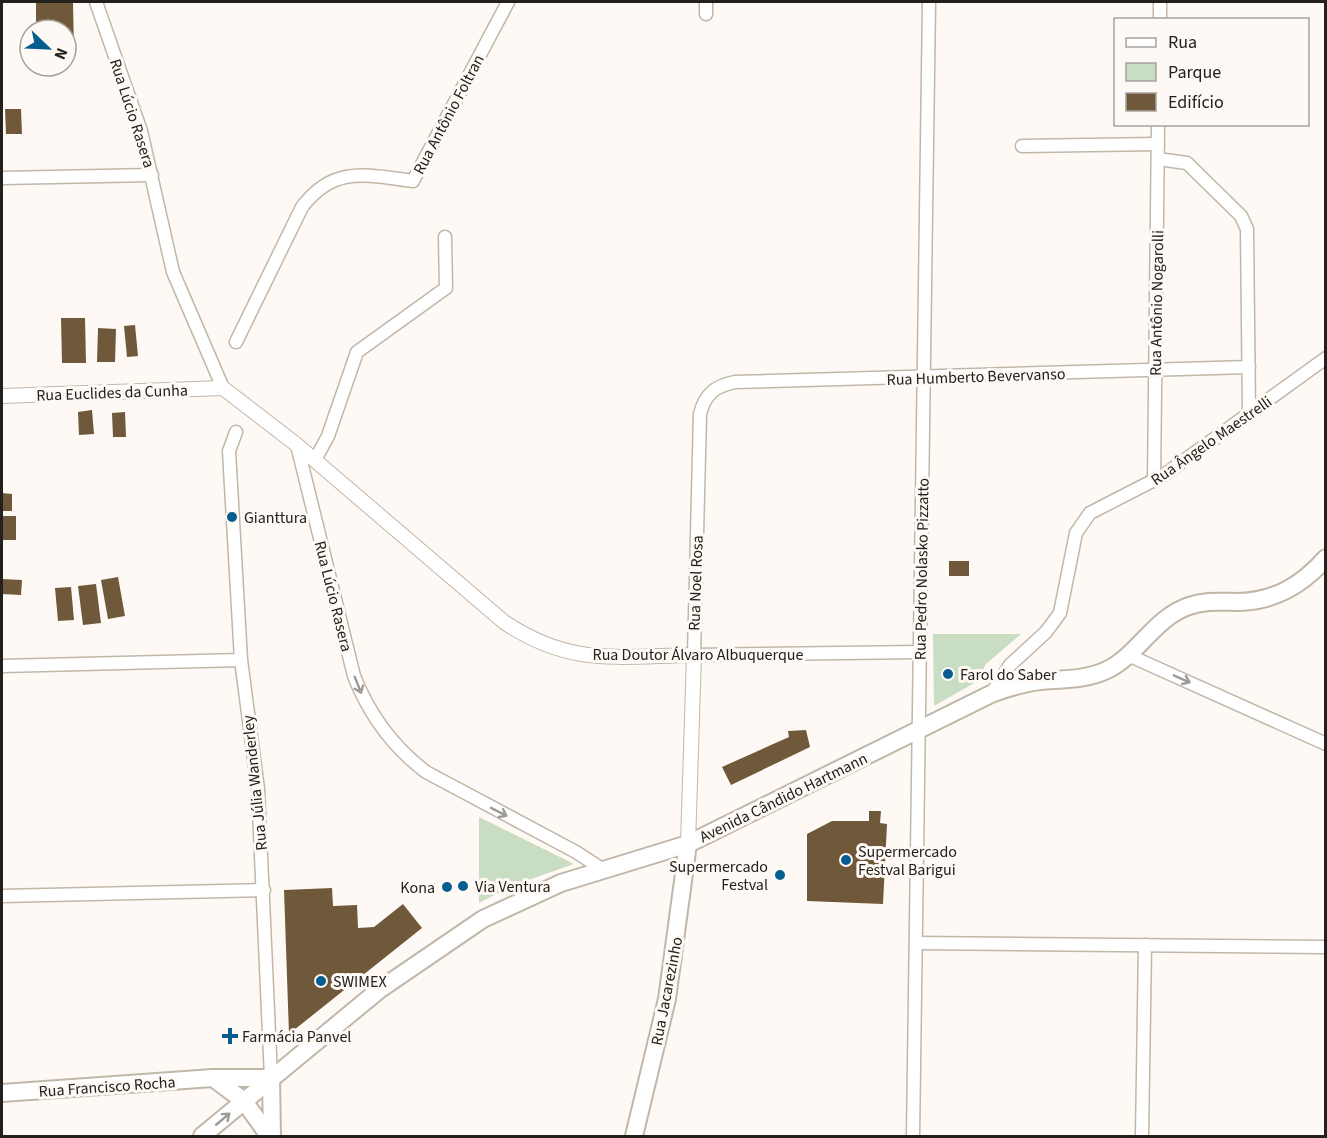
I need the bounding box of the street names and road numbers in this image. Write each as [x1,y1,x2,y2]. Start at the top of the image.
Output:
street label: Rua Antônio Foltran [408,51,490,178]
street label: Rua Lúcio Rasera [104,56,160,171]
street label: Rua Antônio Nogarolli [1145,230,1169,376]
street label: Rua Humberto Bevervanso [886,363,1066,391]
street label: Rua Euclides da Cunha [36,379,188,407]
street label: Rua Ângelo Maestrelli [1147,391,1276,491]
street label: Rua Pedro Nolasko Pizzatto [909,478,935,660]
street label: Rua Noel Rosa [683,535,709,631]
street label: Rua Lúcio Rasera [309,539,357,654]
street label: Rua Doutor Álvaro Albuquerque [593,644,804,666]
street label: Rua Júlia Wanderley [237,714,273,852]
street label: Avenida Cândido Hartmann [696,748,871,848]
street label: Rua Jacarezinho [646,935,688,1047]
street label: Rua Francisco Rocha [38,1071,176,1103]

